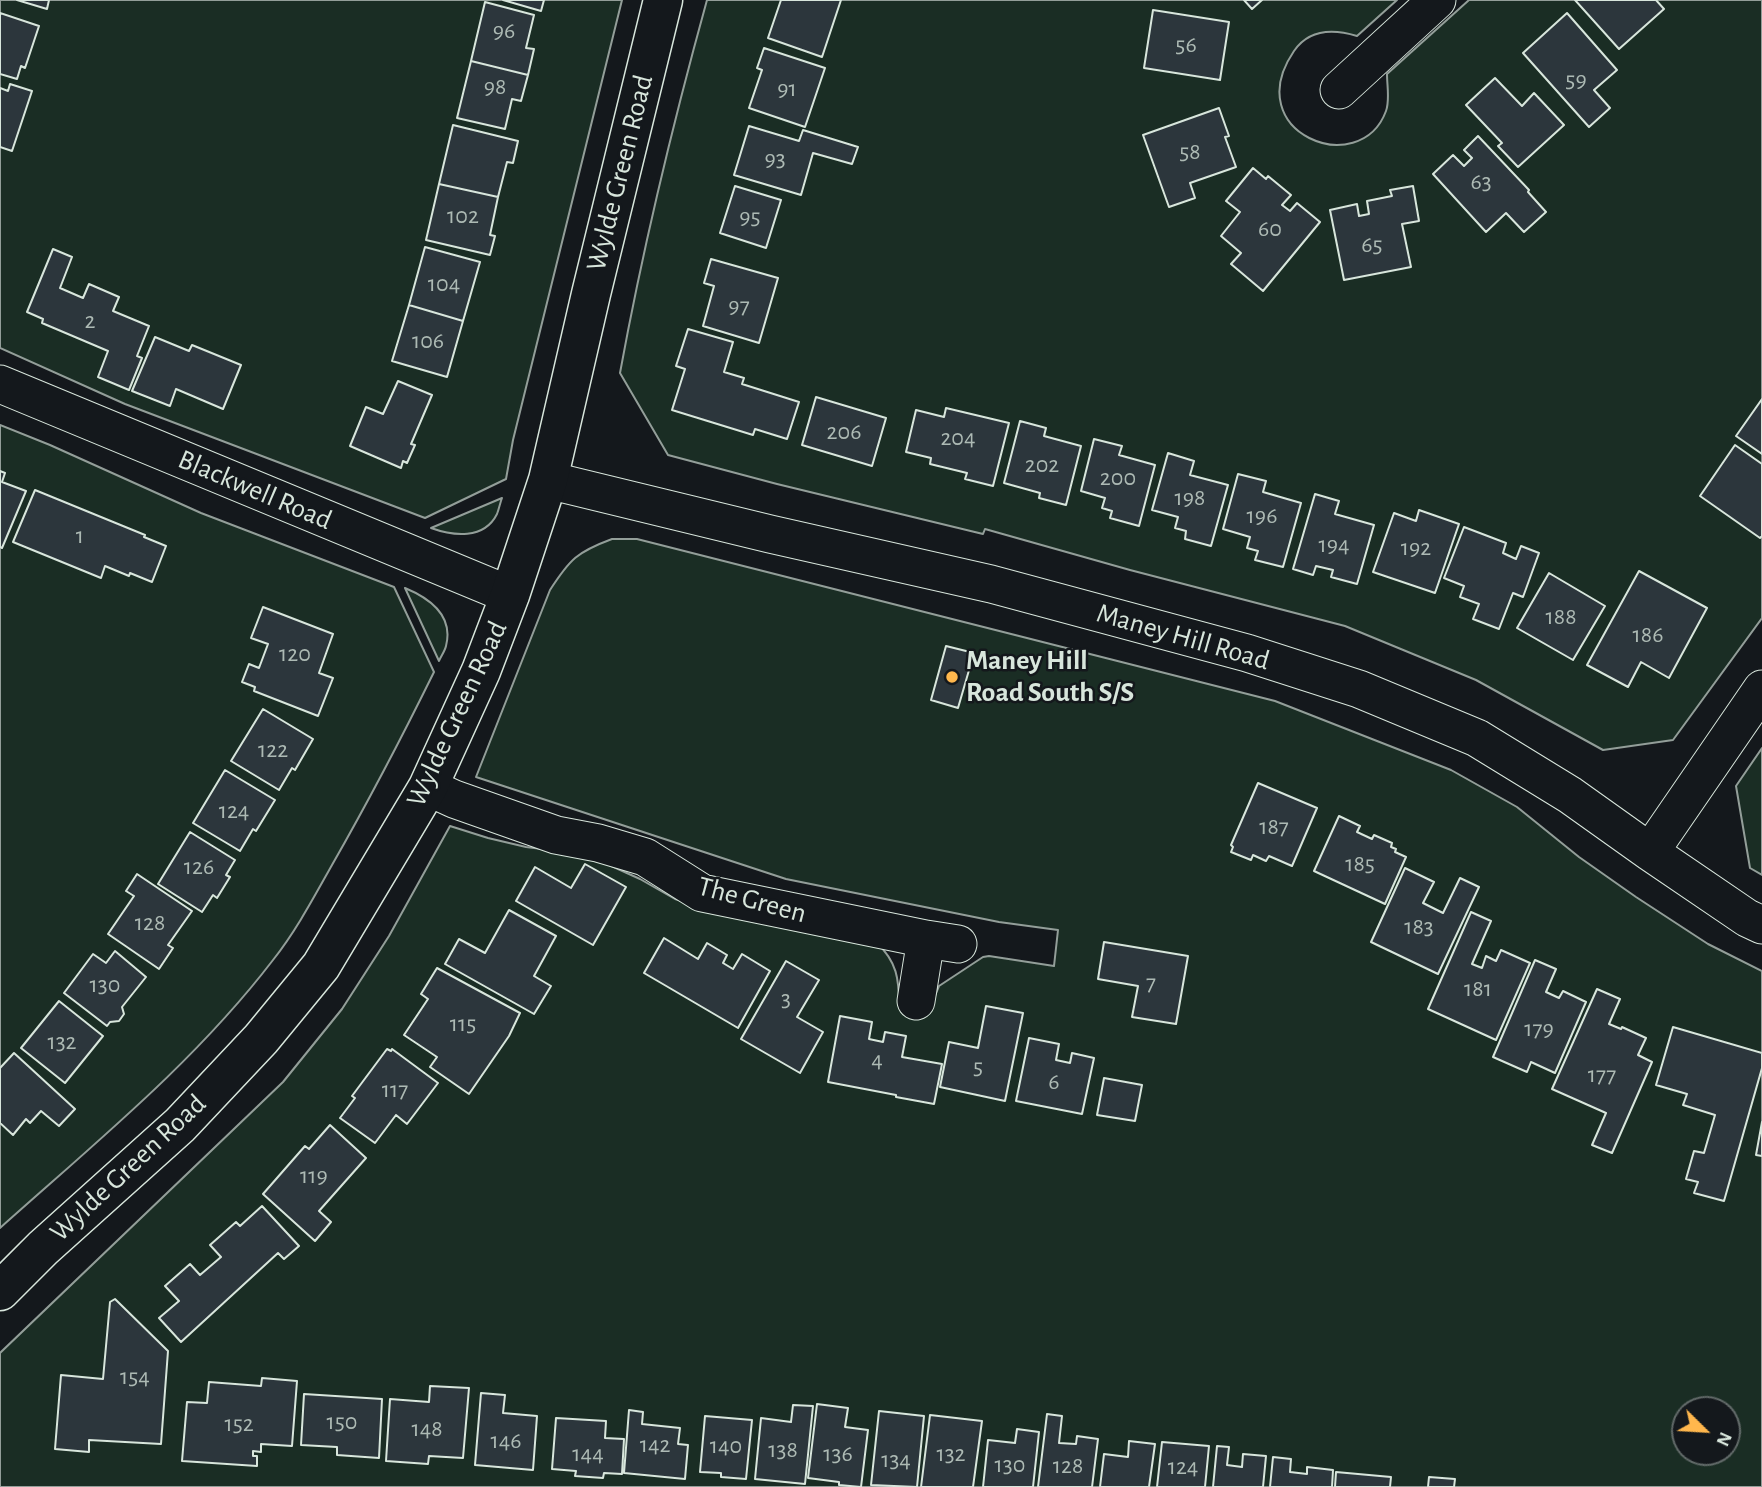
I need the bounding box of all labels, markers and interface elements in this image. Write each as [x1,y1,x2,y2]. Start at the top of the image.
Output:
house number: 96 [493,17,515,45]
house number: 56 [1175,31,1197,59]
house number: 59 [1565,66,1587,94]
street label: Wylde Green Road [579,71,661,275]
house number: 98 [484,73,506,101]
house number: 91 [777,75,797,103]
house number: 58 [1179,138,1201,166]
house number: 93 [764,145,786,173]
house number: 63 [1470,168,1492,196]
house number: 102 [447,202,479,230]
house number: 95 [739,203,761,231]
house number: 60 [1258,215,1282,243]
house number: 65 [1361,231,1383,259]
house number: 104 [428,270,460,298]
house number: 97 [728,292,750,320]
house number: 2 [85,307,95,335]
house number: 106 [412,327,444,355]
house number: 206 [827,418,861,446]
house number: 204 [940,424,976,452]
street label: Blackwell Road [173,443,337,537]
house number: 202 [1025,451,1059,479]
house number: 200 [1100,464,1136,492]
house number: 198 [1175,484,1205,512]
house number: 196 [1247,502,1277,530]
house number: 1 [76,522,84,550]
house number: 194 [1318,531,1350,559]
house number: 192 [1401,534,1431,562]
street label: Maney Hill Road [1093,596,1273,678]
house number: 188 [1545,603,1577,631]
street label: Wylde Green Road [399,616,515,812]
house number: 186 [1633,621,1663,649]
house number: 120 [279,640,311,668]
place label: Maney Hill Road South S/S [966,644,1134,710]
marker: Maney Hill Road South S/S [944,669,960,685]
house number: 122 [258,736,288,764]
house number: 124 [219,797,249,825]
house number: 187 [1259,813,1289,841]
house number: 185 [1345,850,1375,878]
house number: 126 [184,853,214,881]
street label: The Green [694,869,810,931]
house number: 128 [135,909,165,937]
house number: 183 [1404,913,1434,941]
house number: 7 [1146,969,1156,997]
house number: 130 [90,971,120,999]
house number: 181 [1464,975,1492,1003]
house number: 3 [781,985,791,1013]
house number: 115 [450,1010,476,1038]
house number: 179 [1524,1015,1554,1043]
house number: 132 [47,1028,77,1056]
house number: 4 [871,1046,883,1074]
house number: 5 [973,1053,983,1081]
house number: 177 [1588,1061,1616,1089]
house number: 6 [1048,1068,1060,1096]
house number: 117 [382,1076,408,1104]
street label: Wylde Green Road [43,1087,213,1249]
house number: 119 [300,1162,328,1190]
house number: 154 [120,1363,150,1391]
north arrow [1671,1396,1741,1466]
house number: 150 [327,1408,357,1436]
house number: 152 [224,1410,254,1438]
house number: 148 [411,1415,443,1443]
house number: 146 [490,1427,522,1455]
text: N [1712,1429,1735,1449]
house number: 142 [640,1431,670,1459]
house number: 140 [710,1432,742,1460]
house number: 138 [768,1436,798,1464]
house number: 144 [572,1440,604,1468]
house number: 136 [823,1440,853,1468]
house number: 132 [936,1440,966,1468]
house number: 134 [881,1446,911,1474]
house number: 130 [995,1451,1025,1479]
house number: 128 [1053,1452,1083,1480]
house number: 124 [1168,1453,1198,1481]

